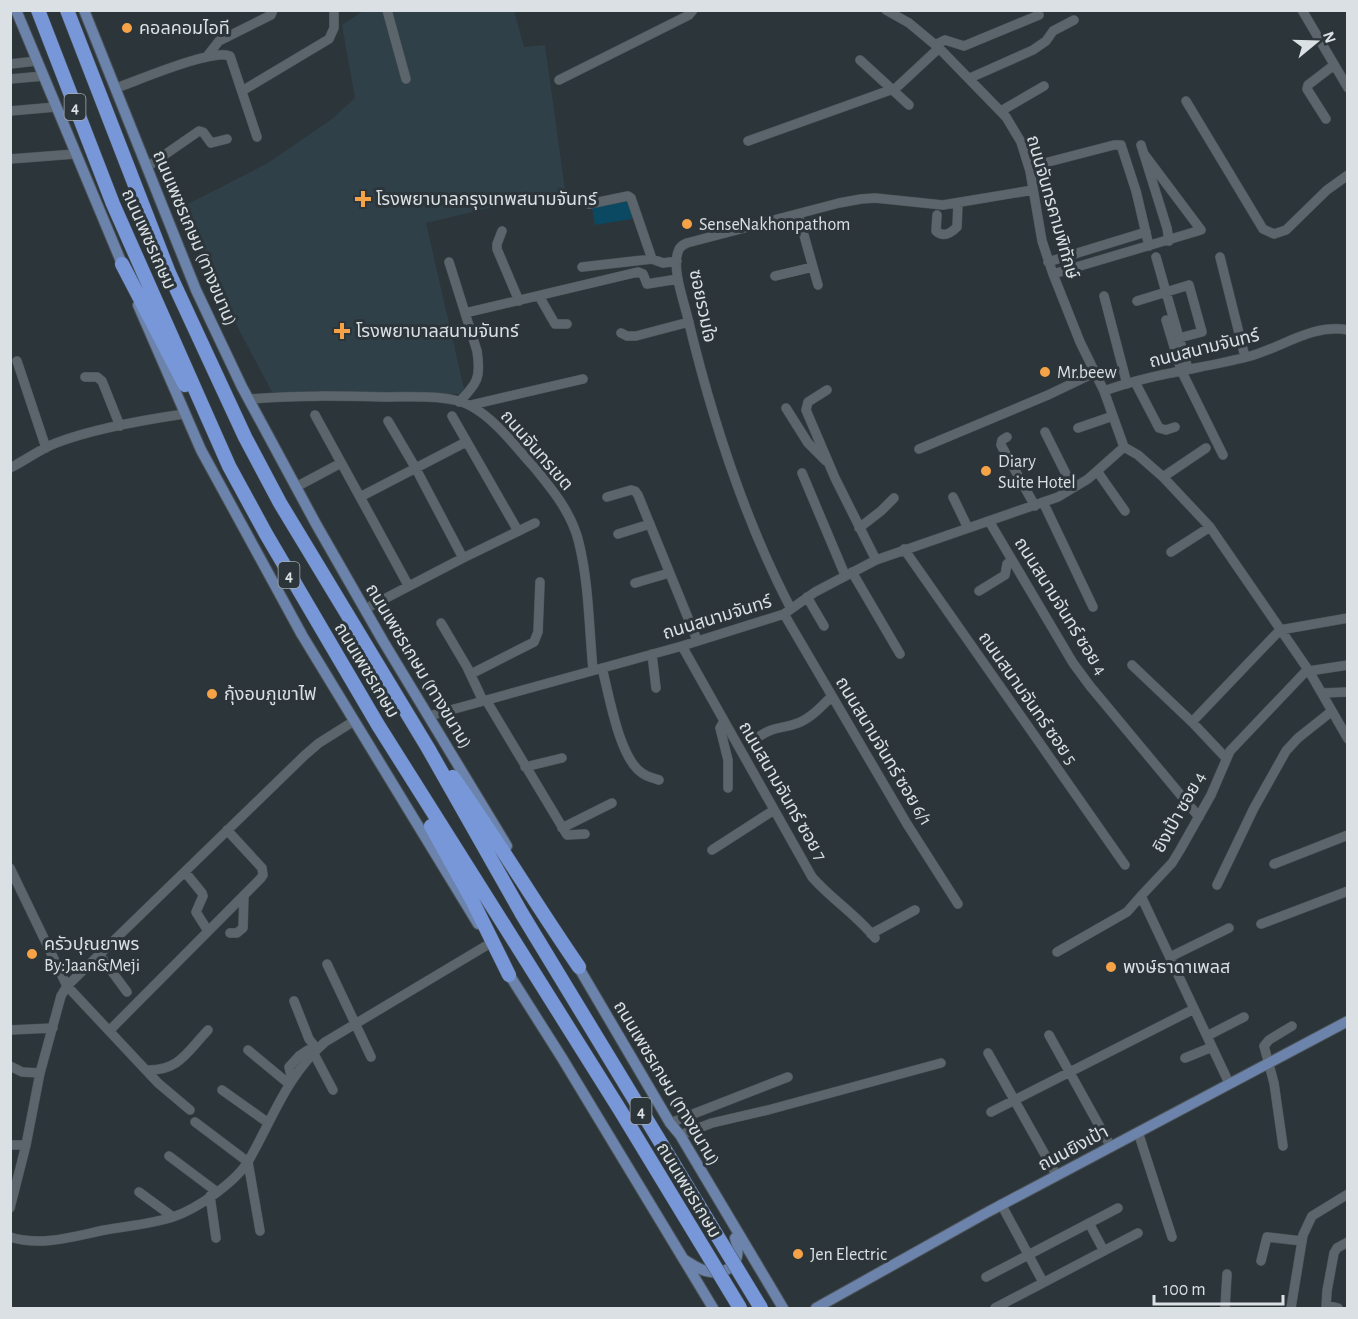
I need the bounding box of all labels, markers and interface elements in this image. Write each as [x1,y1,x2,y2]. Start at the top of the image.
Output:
north arrow [1286,12,1346,72]
place label: คอลคอมไอที [139,19,230,38]
marker: คอลคอมไอที [120,21,134,35]
text: N [1320,30,1339,45]
road number: 4 [64,94,86,120]
street label: ถนนจันทรคามพิทักษ์ [1023,133,1082,281]
street label: ถนนเพชรเกษม (ทางขนาน) [148,147,242,329]
street label: ถนนเพชรเกษม [117,185,181,293]
marker: โรงพยาบาลกรุงเทพสนามจันทร์ [354,190,372,208]
place label: โรงพยาบาลกรุงเทพสนามจันทร์ [376,190,598,210]
place label: SenseNakhonpathom [699,216,851,234]
marker: SenseNakhonpathom [680,217,694,231]
street label: ซอยรวมใจ [686,268,719,344]
marker: โรงพยาบาลสนามจันทร์ [333,322,351,340]
place label: โรงพยาบาลสนามจันทร์ [356,322,520,341]
street label: ถนนสนามจันทร์ [1147,325,1262,371]
place label: Mr.beew [1057,364,1117,382]
marker: Mr.beew [1038,365,1052,379]
street label: ถนนจันทรเขต [497,406,576,494]
place label: Diary Suite Hotel [998,453,1076,492]
marker: Diary Suite Hotel [979,464,993,478]
street label: ถนนสนามจันทร์ ซอย 4 [1010,534,1111,679]
road number: 4 [278,562,300,588]
street label: ถนนเพชรเกษม (ทางขนาน) [361,580,477,752]
street label: ถนนสนามจันทร์ [660,592,775,643]
street label: ถนนเพชรเกษม [330,618,404,722]
street label: ถนนสนามจันทร์ ซอย 5 [975,628,1081,768]
street label: ถนนสนามจันทร์ ซอย 6/1 [832,674,935,829]
place label: กุ้งอบภูเขาไฟ [224,684,316,706]
marker: กุ้งอบภูเขาไฟ [205,687,219,701]
street label: ถนนสนามจันทร์ ซอย 7 [735,718,830,864]
street label: ยิงเป้า ซอย 4 [1149,768,1210,856]
place label: ครัวปุณยาพร By:Jaan&Meji [44,935,140,975]
marker: ครัวปุณยาพร By:Jaan&Meji [25,947,39,961]
place label: พงษ์ธาดาเพลส [1123,959,1230,977]
marker: พงษ์ธาดาเพลส [1104,960,1118,974]
street label: ถนนเพชรเกษม (ทางขนาน) [610,998,722,1169]
road number: 4 [630,1098,652,1124]
street label: ถนนยิงเป้า [1035,1121,1112,1175]
street label: ถนนเพชรเกษม [653,1140,724,1241]
place label: Jen Electric [810,1246,887,1264]
marker: Jen Electric [791,1247,805,1261]
scale bar [1154,1268,1283,1306]
text: 100 m [1163,1281,1206,1299]

